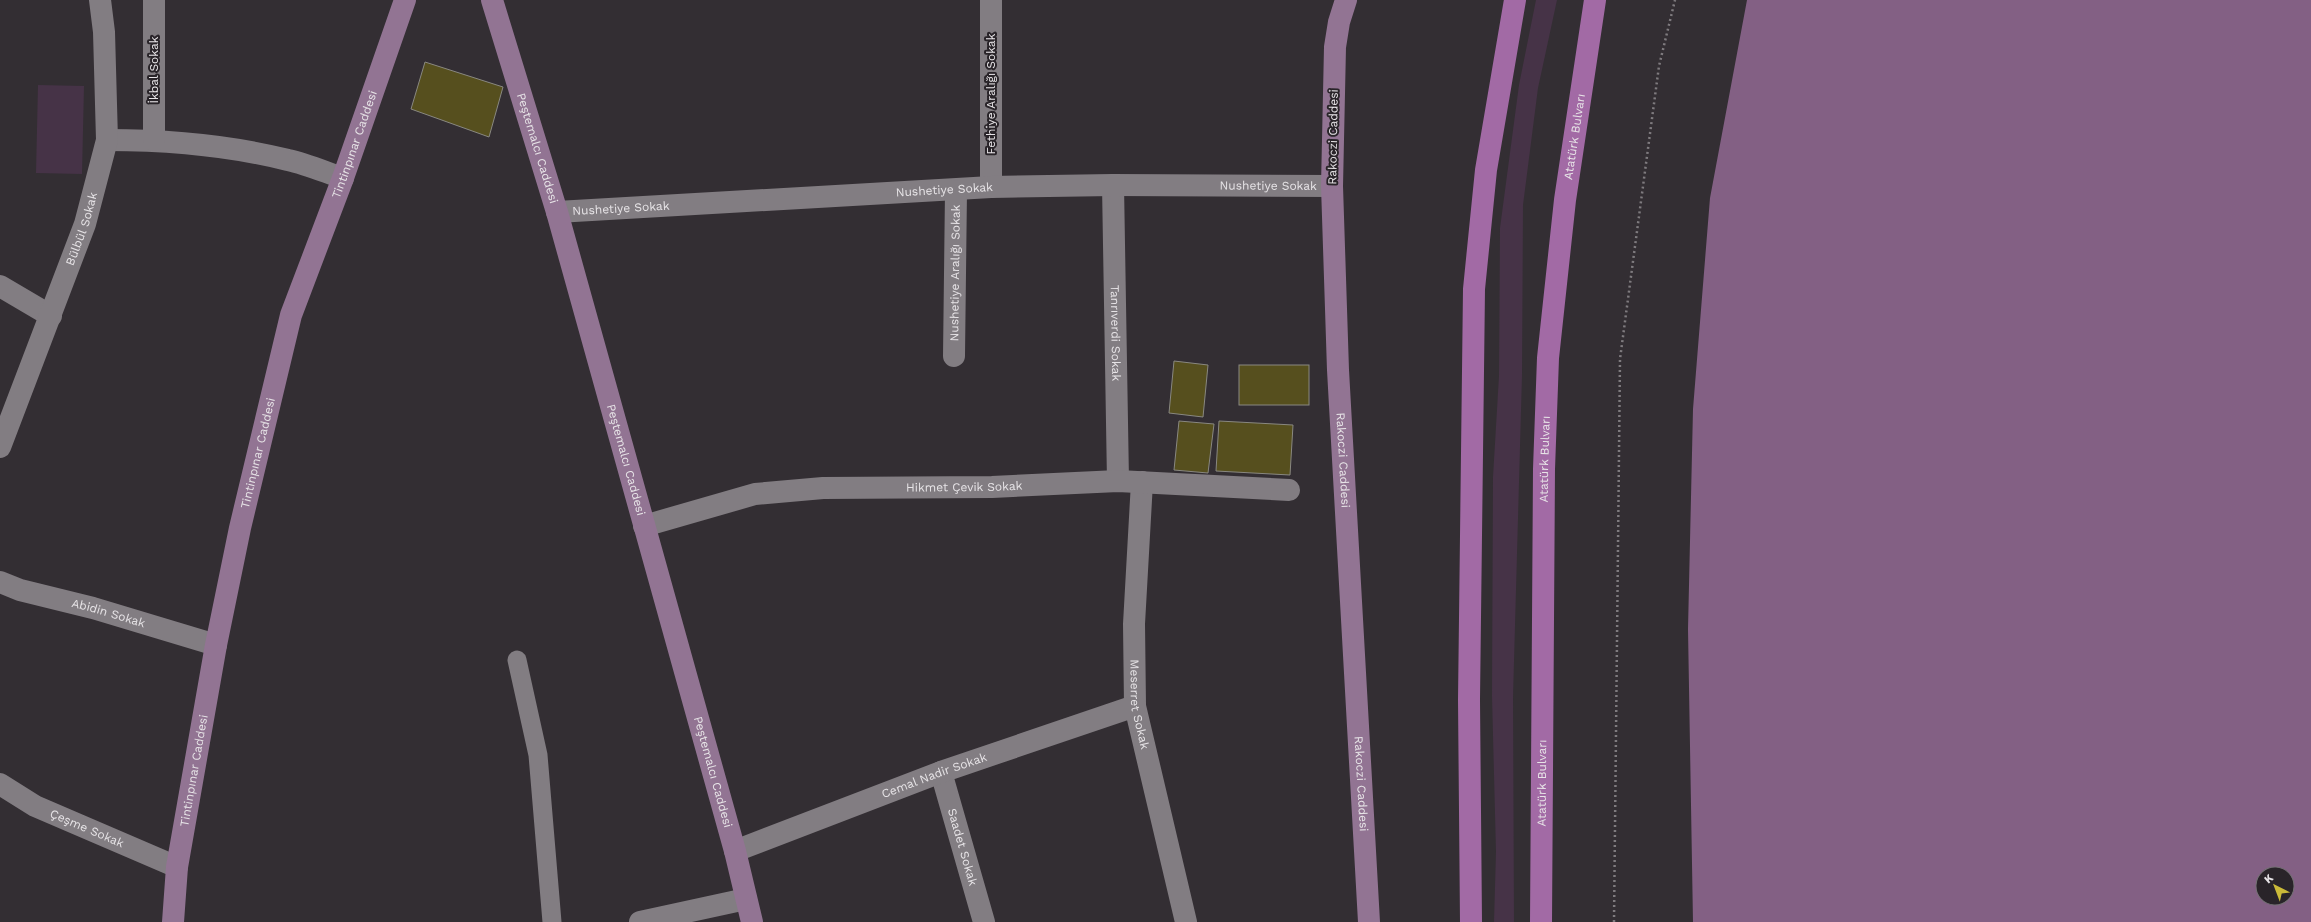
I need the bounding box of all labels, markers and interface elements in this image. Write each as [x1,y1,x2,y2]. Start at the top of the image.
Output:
street label: Fethiye Aralığı Sokak [984,33,998,154]
street label: İkbal Sokak [147,36,161,104]
street label: Tintinpınar Caddesi [329,89,380,200]
street label: Rakoczi Caddesi [1325,89,1341,185]
street label: Peştemalcı Caddesi [514,91,561,205]
street label: Atatürk Bulvarı [1561,93,1588,181]
street label: Nushetiye Sokak [1220,178,1317,193]
street label: Nushetiye Sokak [895,180,994,199]
street label: Bülbül Sokak [63,191,100,267]
street label: Nushetiye Sokak [572,199,670,218]
street label: Nushetiye Aralığı Sokak [947,204,963,342]
street label: Tanrıverdi Sokak [1108,285,1123,381]
street label: Tintinpınar Caddesi [238,396,278,510]
street label: Peştemalcı Caddesi [604,403,648,517]
street label: Rakoczi Caddesi [1333,412,1353,508]
street label: Atatürk Bulvarı [1537,415,1553,502]
street label: Hikmet Çevik Sokak [906,479,1023,495]
street label: Abidin Sokak [70,596,147,630]
street label: Meserret Sokak [1127,659,1152,751]
street label: Tintinpınar Caddesi [177,713,211,828]
street label: Peştemalcı Caddesi [691,715,735,829]
street label: Rakoczi Caddesi [1352,736,1371,832]
street label: Atatürk Bulvarı [1535,740,1549,826]
street label: Cemal Nadir Sokak [880,750,989,801]
street label: Çeşme Sokak [48,806,126,850]
street label: Saadet Sokak [945,807,980,887]
north arrow [2255,866,2295,906]
text: K [2261,871,2276,886]

